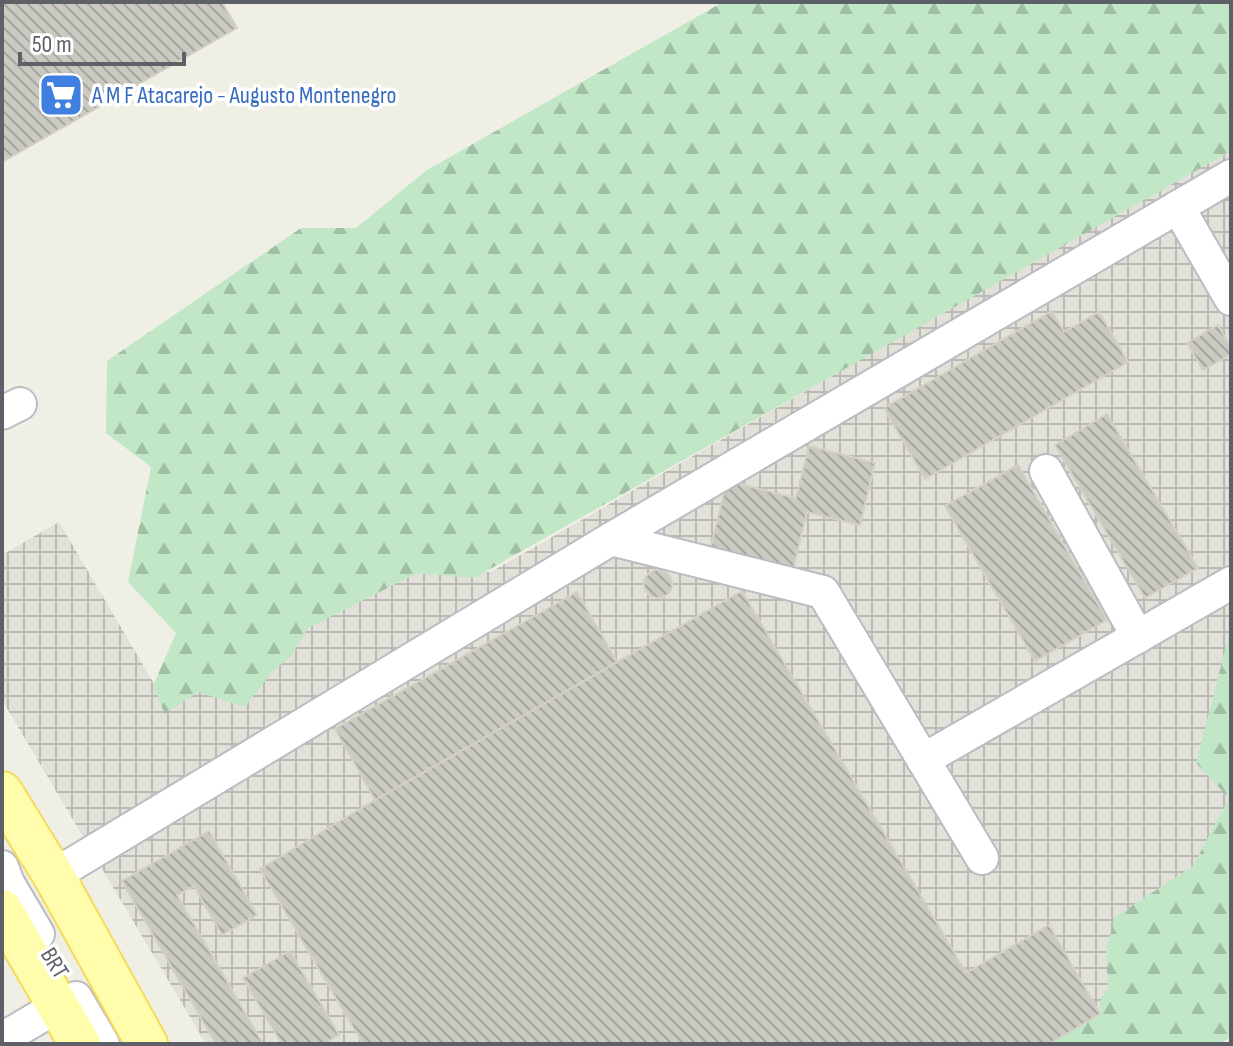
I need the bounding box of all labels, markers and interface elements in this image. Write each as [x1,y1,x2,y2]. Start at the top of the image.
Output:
scale bar [20,16,184,66]
text: 50 m [32,30,72,59]
supermarket icon: A M F Atacarejo - Augusto Montenegro [37,71,85,119]
place label: A M F Atacarejo - Augusto Montenegro [91,81,396,110]
street label: BRT [34,942,75,984]

